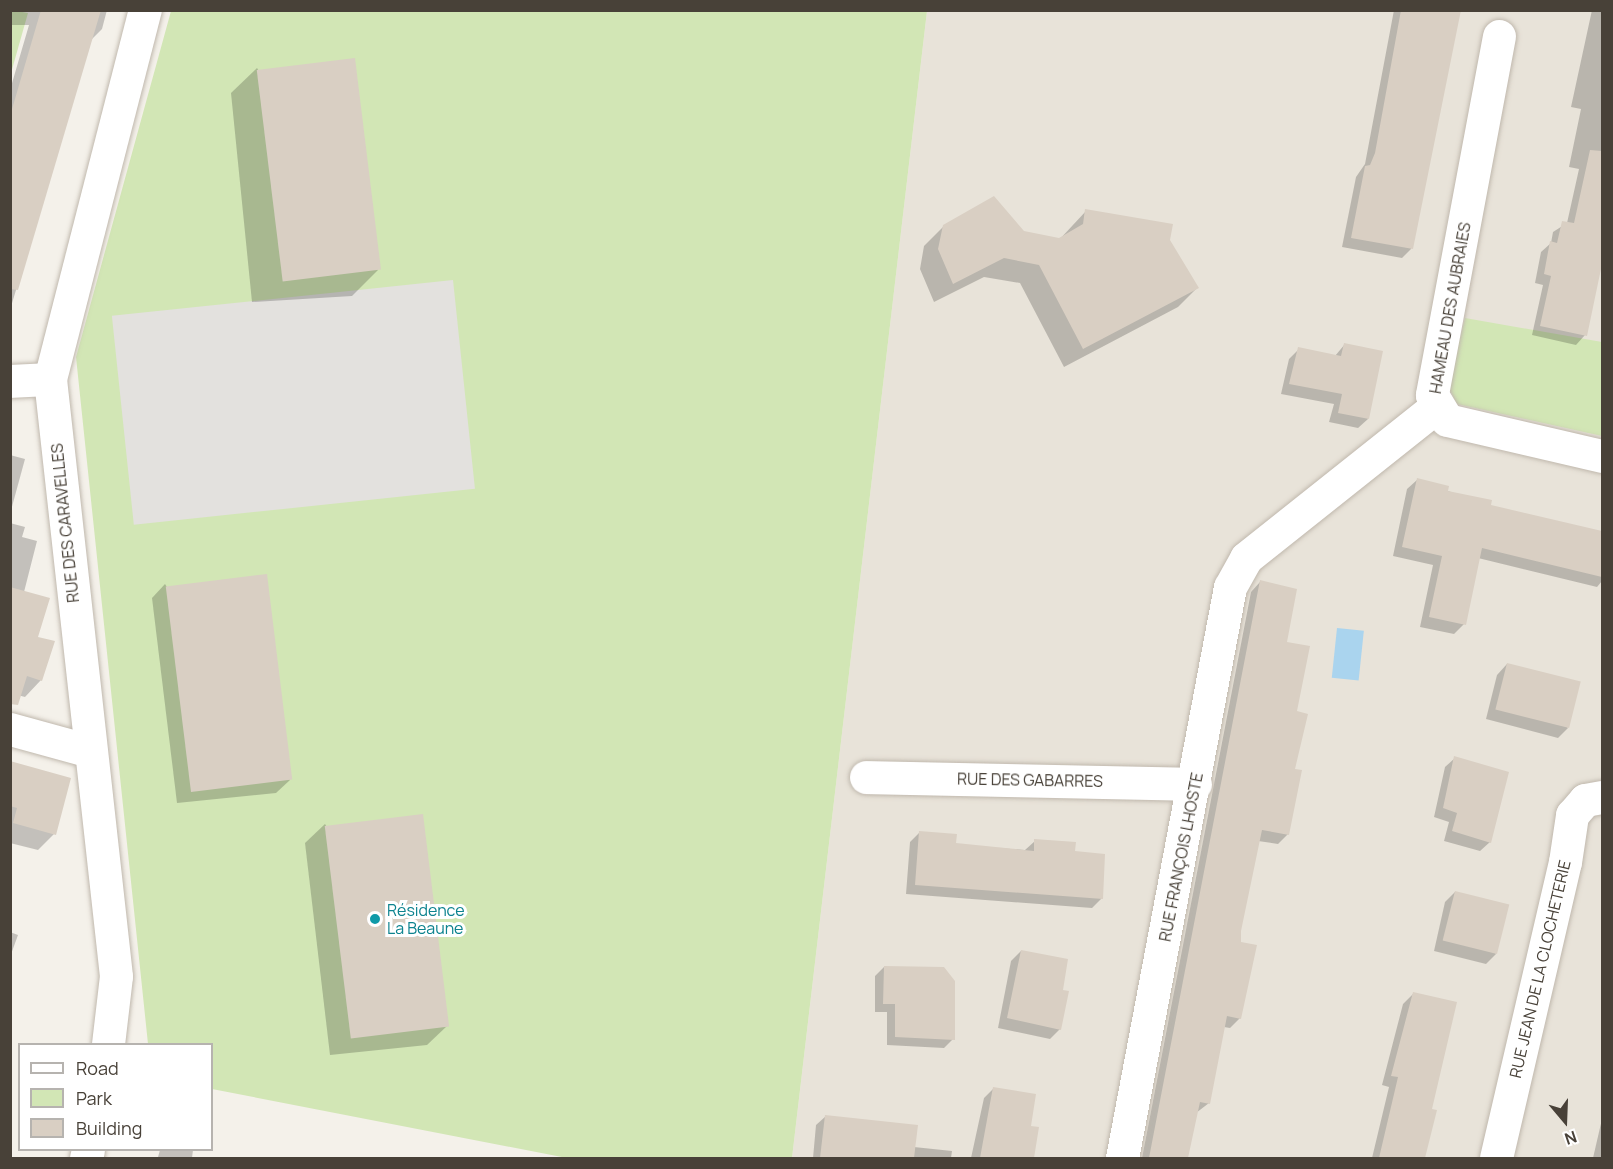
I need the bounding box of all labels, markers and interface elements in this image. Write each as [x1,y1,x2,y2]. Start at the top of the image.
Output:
street label: HAMEAU DES AUBRAIES [1425,221,1475,395]
street label: RUE DES CARAVELLES [47,442,83,604]
street label: RUE DES GABARRES [957,769,1103,791]
street label: RUE FRANÇOIS LHOSTE [1155,771,1207,943]
street label: RUE JEAN DE LA CLOCHETERIE [1506,858,1574,1080]
place label: Résidence La Beaune [387,900,465,938]
marker: Résidence La Beaune [368,912,382,926]
legend [18,1043,213,1151]
text: Road [76,1056,119,1080]
text: Park [76,1086,112,1110]
north arrow [1535,1091,1595,1151]
text: Building [76,1116,142,1140]
text: N [1562,1126,1580,1150]

